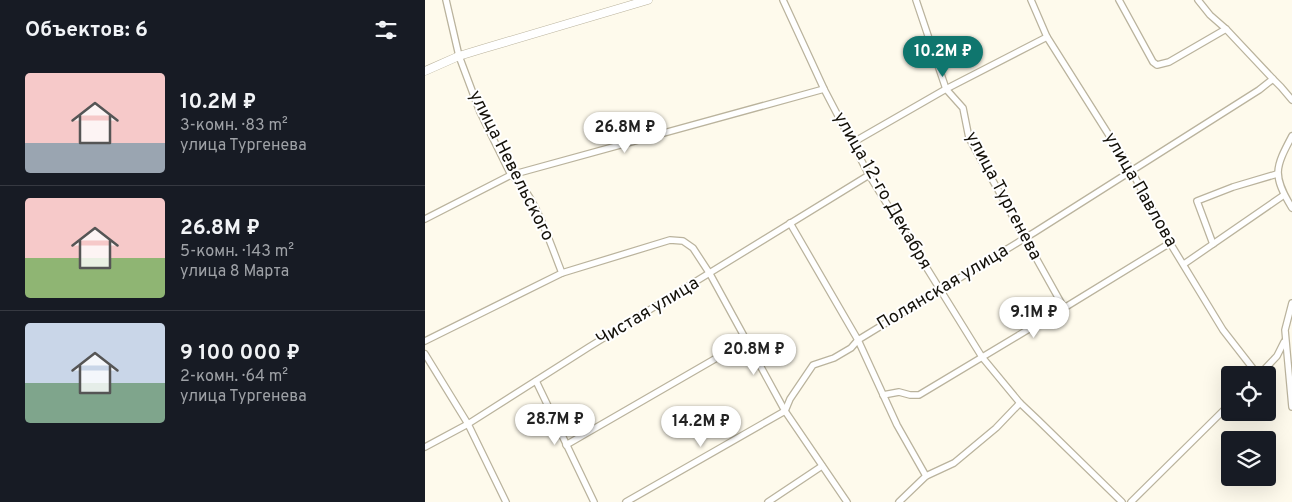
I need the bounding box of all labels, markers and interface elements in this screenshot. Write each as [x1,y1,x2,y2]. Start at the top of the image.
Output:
icon: filters [372,16,400,44]
text: Объектов: 6 [25,17,148,44]
pin: 10.2M ₽ [897,36,989,78]
text: 10.2M ₽ [914,42,972,62]
street label: улица Невельского [463,87,559,245]
text: 10.2M ₽ [180,89,256,116]
icon: home [65,93,125,153]
street label: улица 12-го Декабря [827,108,937,274]
pin: 26.8M ₽ [579,112,671,154]
text: 3-комн. · 83 m² [180,116,288,136]
text: 26.8M ₽ [595,118,655,138]
street label: улица Тургенева [959,128,1047,264]
street label: улица Павлова [1098,129,1182,251]
text: улица Тургенева [180,136,307,156]
text: 26.8M ₽ [180,215,260,242]
icon: home [65,218,125,278]
street label: Полянская улица [873,240,1013,336]
text: 5-комн. · 143 m² [180,242,294,262]
text: улица 8 Марта [180,262,289,282]
street label: Чистая улица [592,272,704,352]
pin: 9.1M ₽ [993,296,1075,339]
text: 9.1M ₽ [1010,303,1058,323]
pin: 20.8M ₽ [708,334,800,376]
text: 9 100 000 ₽ [180,340,300,367]
text: 20.8M ₽ [723,340,785,360]
icon: home [65,343,125,403]
map controls [1221,366,1276,486]
button: locate [1221,366,1276,421]
text: 2-комн. · 64 m² [180,367,288,387]
text: улица Тургенева [180,387,307,407]
pin: 28.7M ₽ [509,404,601,446]
pin: 14.2M ₽ [655,406,747,448]
text: 28.7M ₽ [526,410,584,430]
text: 14.2M ₽ [672,412,730,432]
button: layers [1221,431,1276,486]

